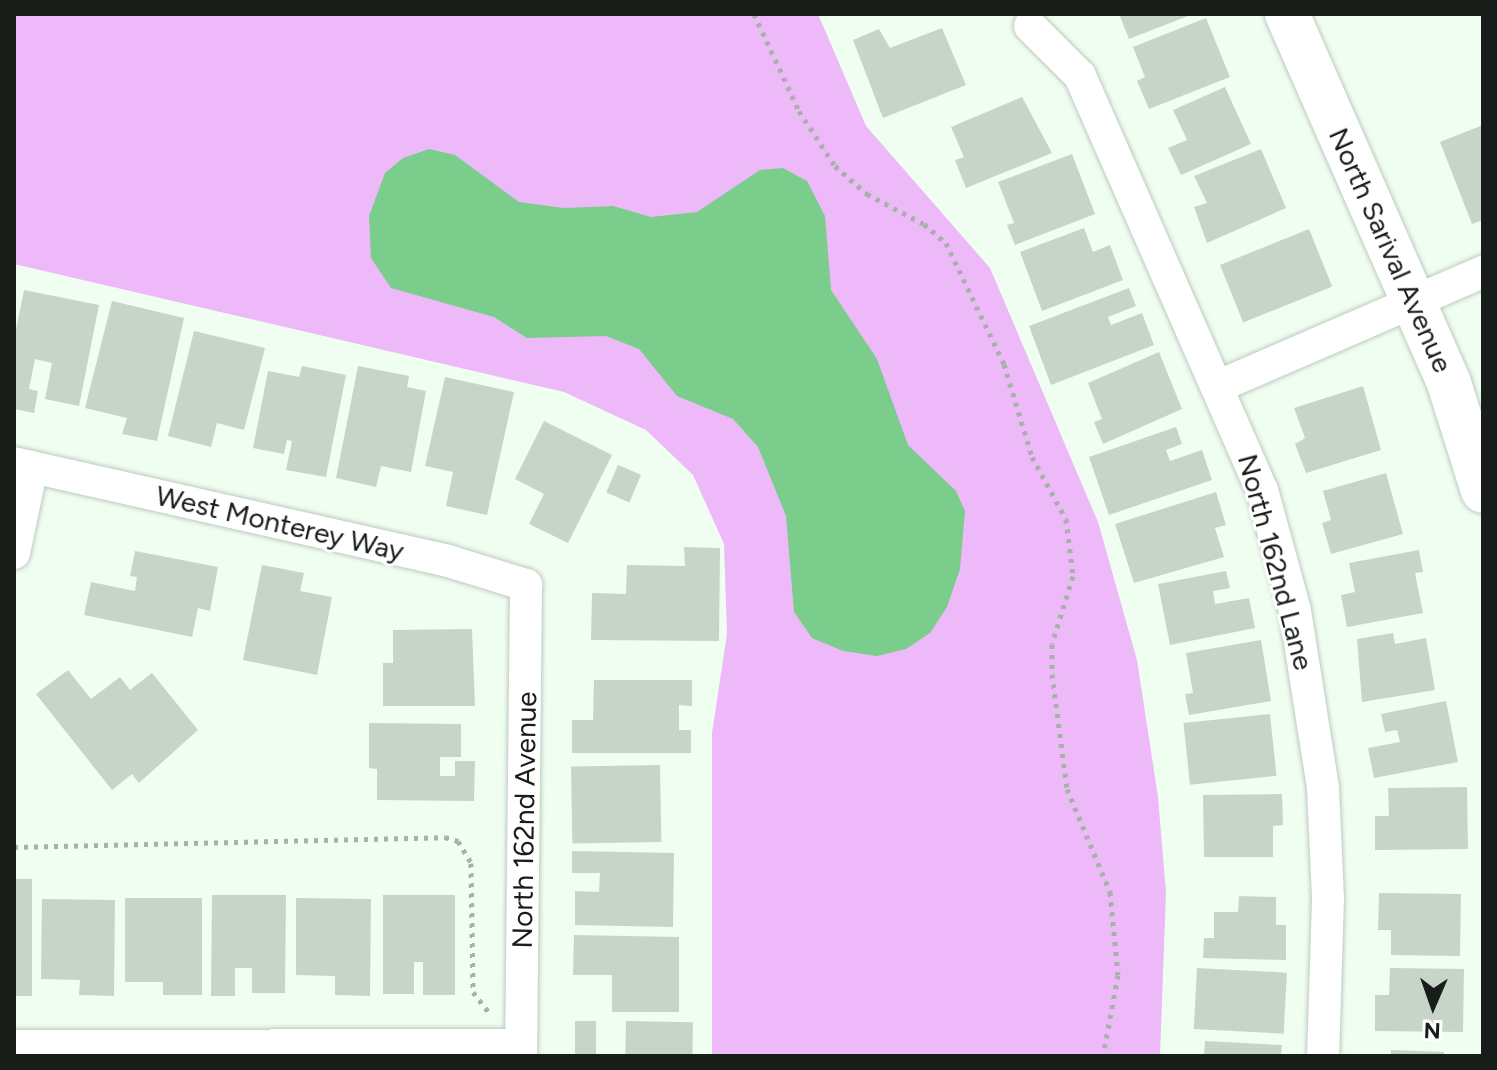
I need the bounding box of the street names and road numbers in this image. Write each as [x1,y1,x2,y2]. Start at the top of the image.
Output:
street label: North Sarival Avenue [1322,122,1460,378]
street label: North 162nd Lane [1231,450,1321,674]
street label: West Monterey Way [153,478,407,568]
street label: North 162nd Avenue [505,691,543,949]

